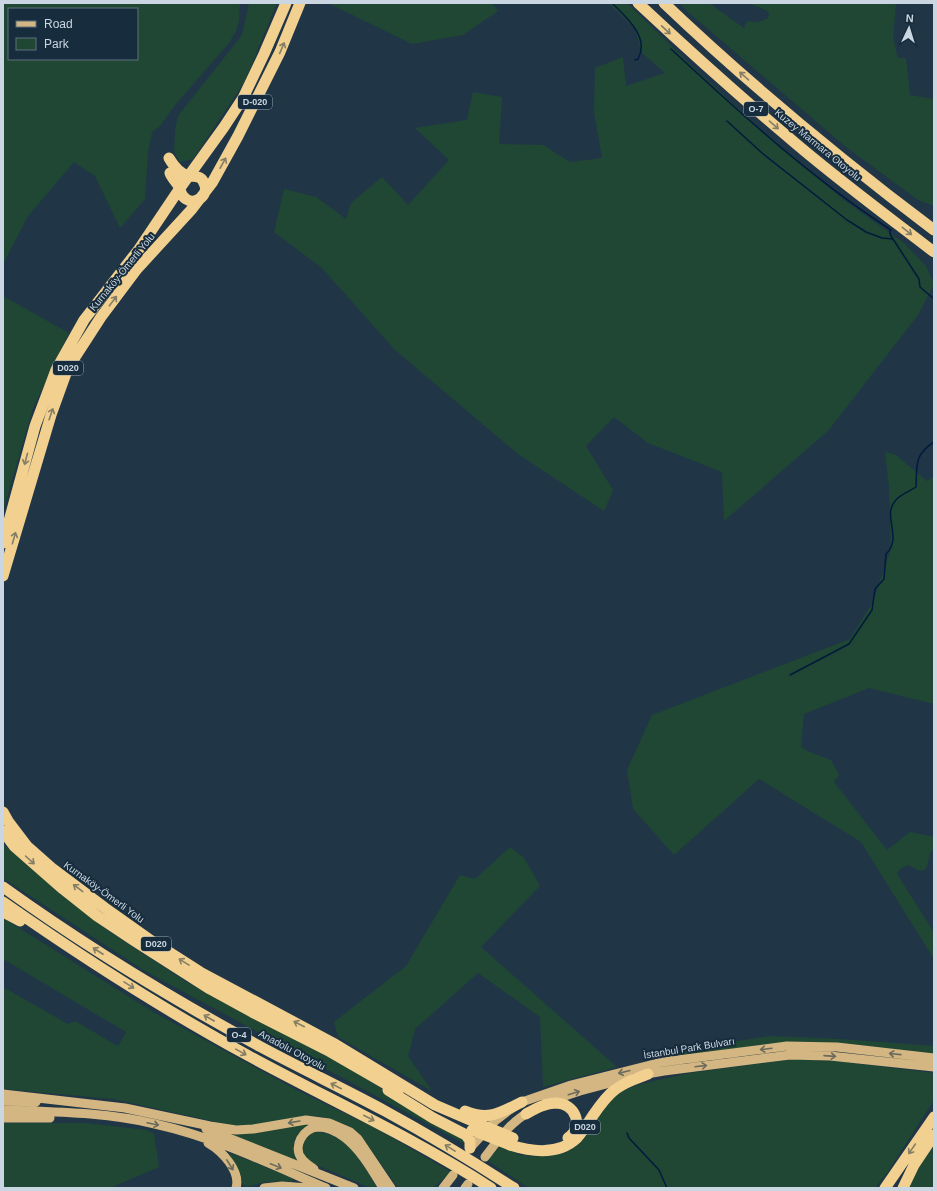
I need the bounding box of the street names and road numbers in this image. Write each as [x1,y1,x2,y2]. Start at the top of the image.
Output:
road number: D-020 [238,95,272,109]
road number: O-7 [744,102,768,116]
street label: Kuzey Marmara Otoyolu [773,107,863,183]
street label: Kurnaköy-Ömerli Yolu [87,231,157,313]
road number: D020 [53,361,83,375]
street label: Kurnaköy-Ömerli Yolu [62,859,146,925]
road number: D020 [141,937,171,951]
road number: O-4 [227,1028,251,1042]
street label: Anadolu Otoyolu [257,1028,327,1072]
street label: İstanbul Park Bulvarı [642,1034,735,1061]
road number: D020 [570,1120,600,1134]

